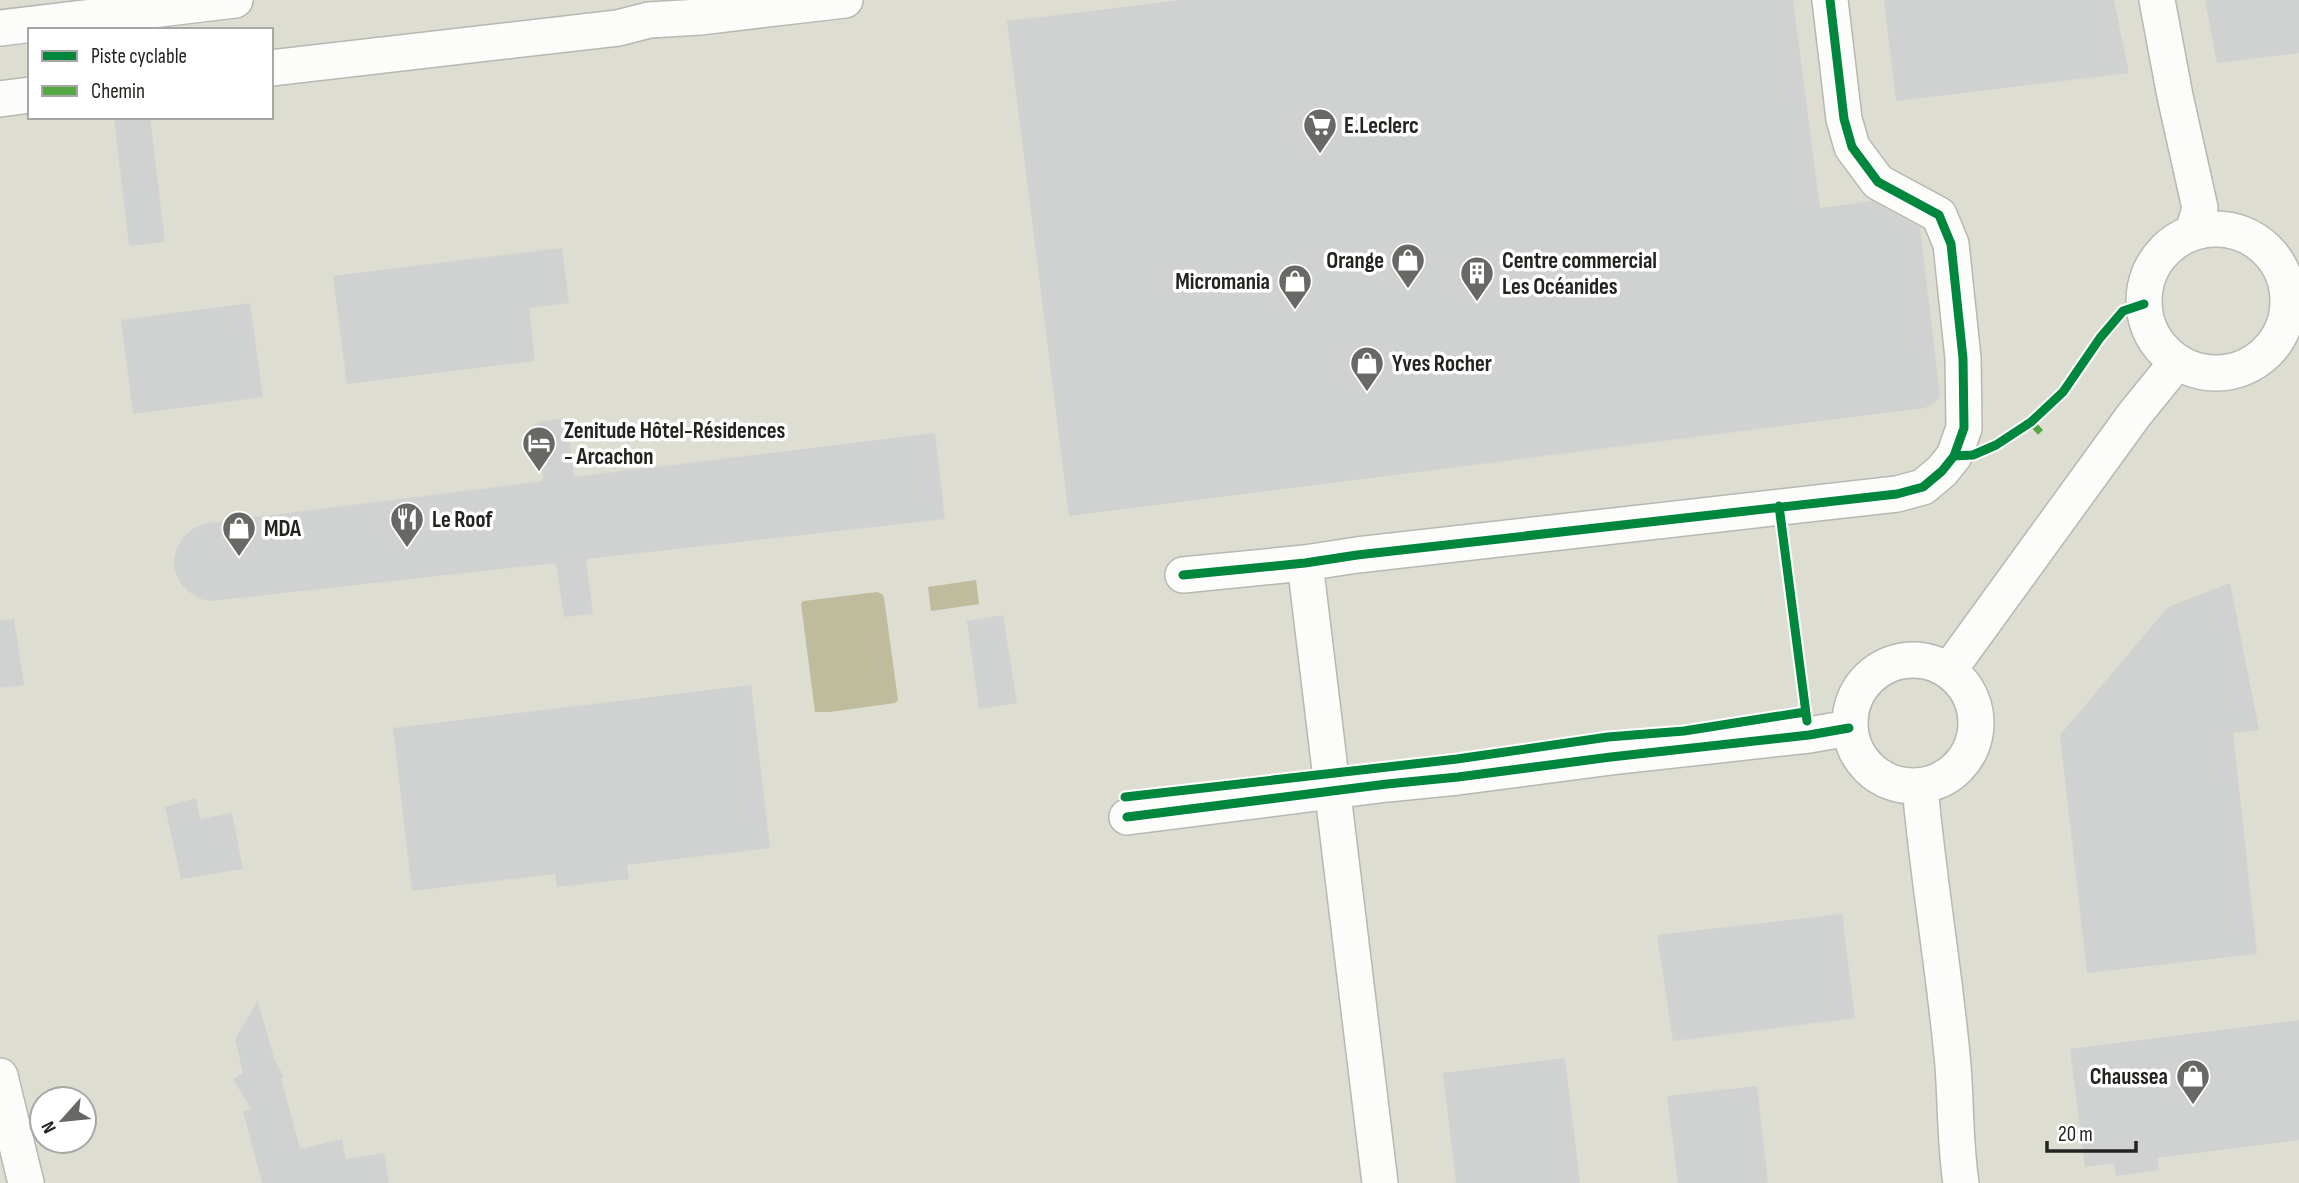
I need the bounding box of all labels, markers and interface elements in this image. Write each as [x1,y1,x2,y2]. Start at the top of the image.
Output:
legend [28,28,273,119]
text: Piste cyclable [91,44,187,69]
text: Chemin [91,79,145,104]
supermarket icon: E.Leclerc [1301,106,1339,155]
place label: E.Leclerc [1344,112,1419,140]
shop icon: Orange [1389,241,1427,290]
place label: Orange [1326,247,1384,275]
place label: Centre commercial Les Océanides [1502,247,1657,301]
building icon: Centre commercial Les Océanides [1458,254,1496,303]
shop icon: Micromania [1276,262,1314,311]
place label: Micromania [1175,268,1270,296]
shop icon: Yves Rocher [1348,344,1386,393]
place label: Yves Rocher [1392,350,1492,378]
place label: Zenitude Hôtel-Résidences - Arcachon [564,417,786,471]
hotel icon: Zenitude Hôtel-Résidences - Arcachon [520,424,558,473]
restaurant icon: Le Roof [388,500,426,549]
place label: Le Roof [432,506,493,534]
shop icon: MDA [220,509,258,558]
place label: MDA [264,515,302,543]
shop icon: Chaussea [2174,1057,2212,1106]
place label: Chaussea [2090,1063,2168,1091]
north arrow [28,1085,98,1155]
scale bar [2047,1110,2136,1154]
text: N [37,1117,62,1137]
text: 20 m [2058,1122,2093,1147]

